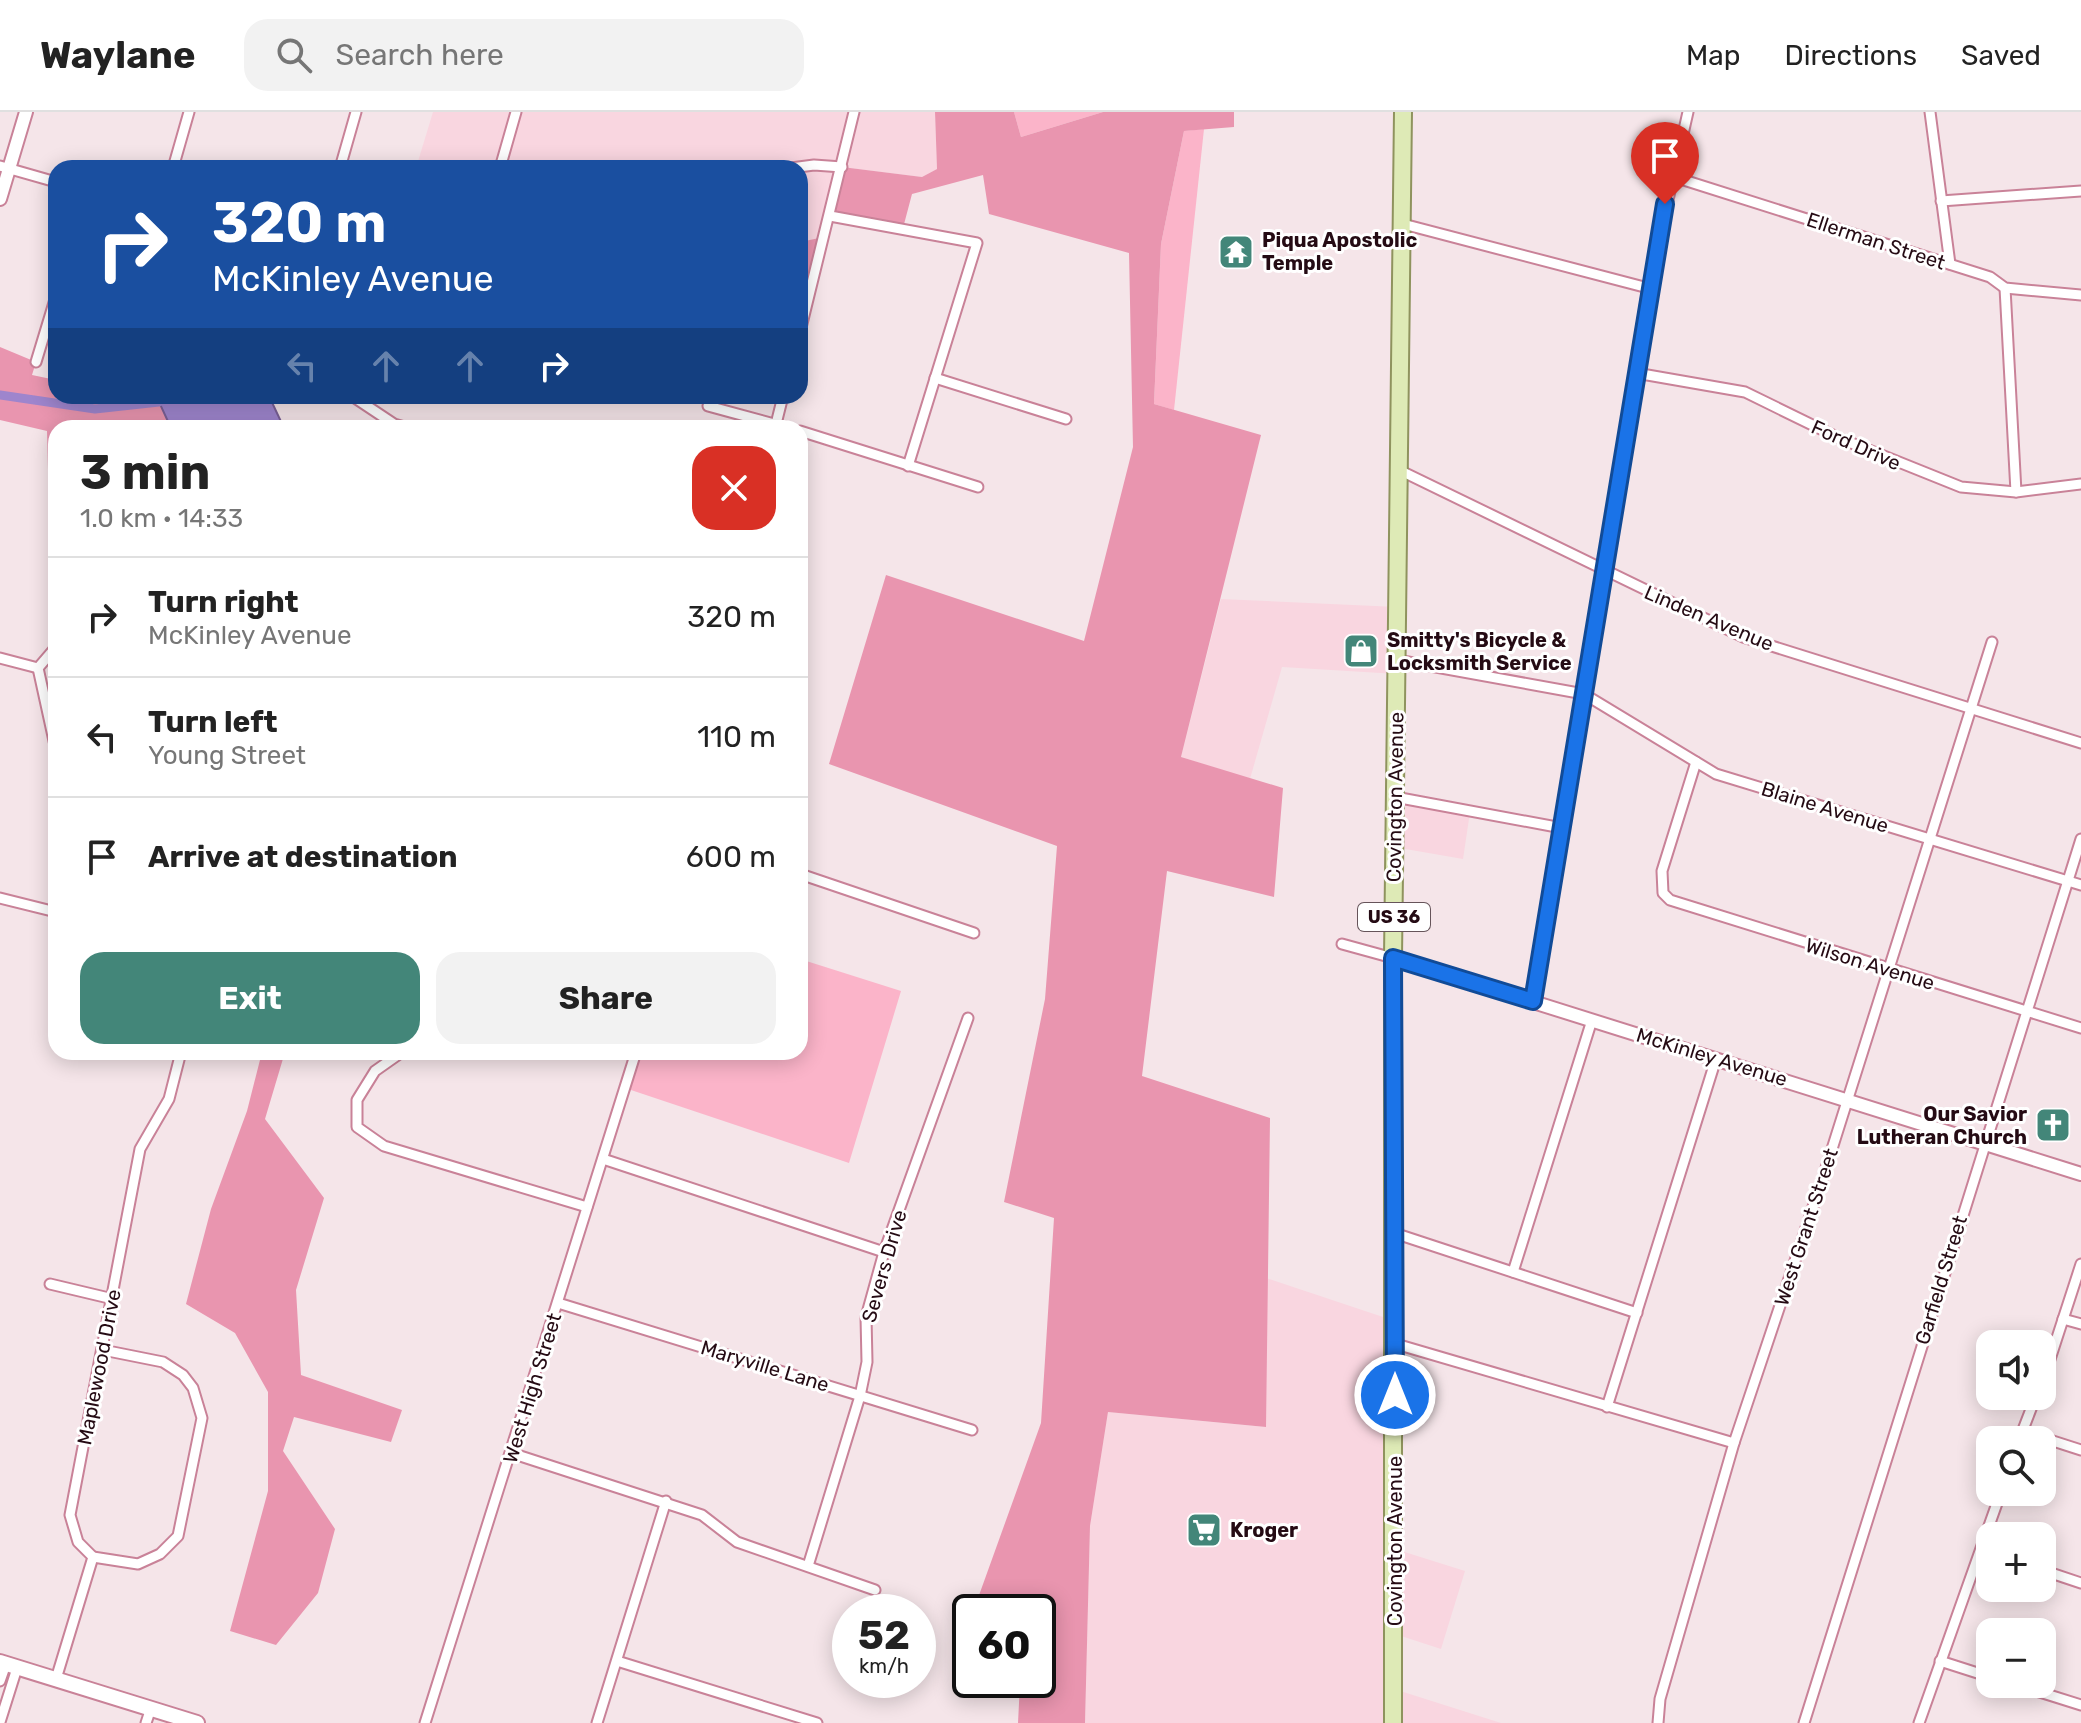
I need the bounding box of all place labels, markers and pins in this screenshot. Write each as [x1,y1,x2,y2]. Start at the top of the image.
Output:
pin [1631,122,1699,204]
place label: Piqua Apostolic Temple [1262,228,1417,275]
temple icon: Piqua Apostolic Temple [1217,233,1255,271]
place label: Smitty's Bicycle & Locksmith Service [1387,628,1572,675]
shop icon: Smitty's Bicycle & Locksmith Service [1342,632,1380,670]
place label: Our Savior Lutheran Church [1857,1102,2027,1149]
church icon: Our Savior Lutheran Church [2034,1106,2072,1144]
supermarket icon: Kroger [1185,1511,1223,1549]
place label: Kroger [1230,1518,1298,1542]

